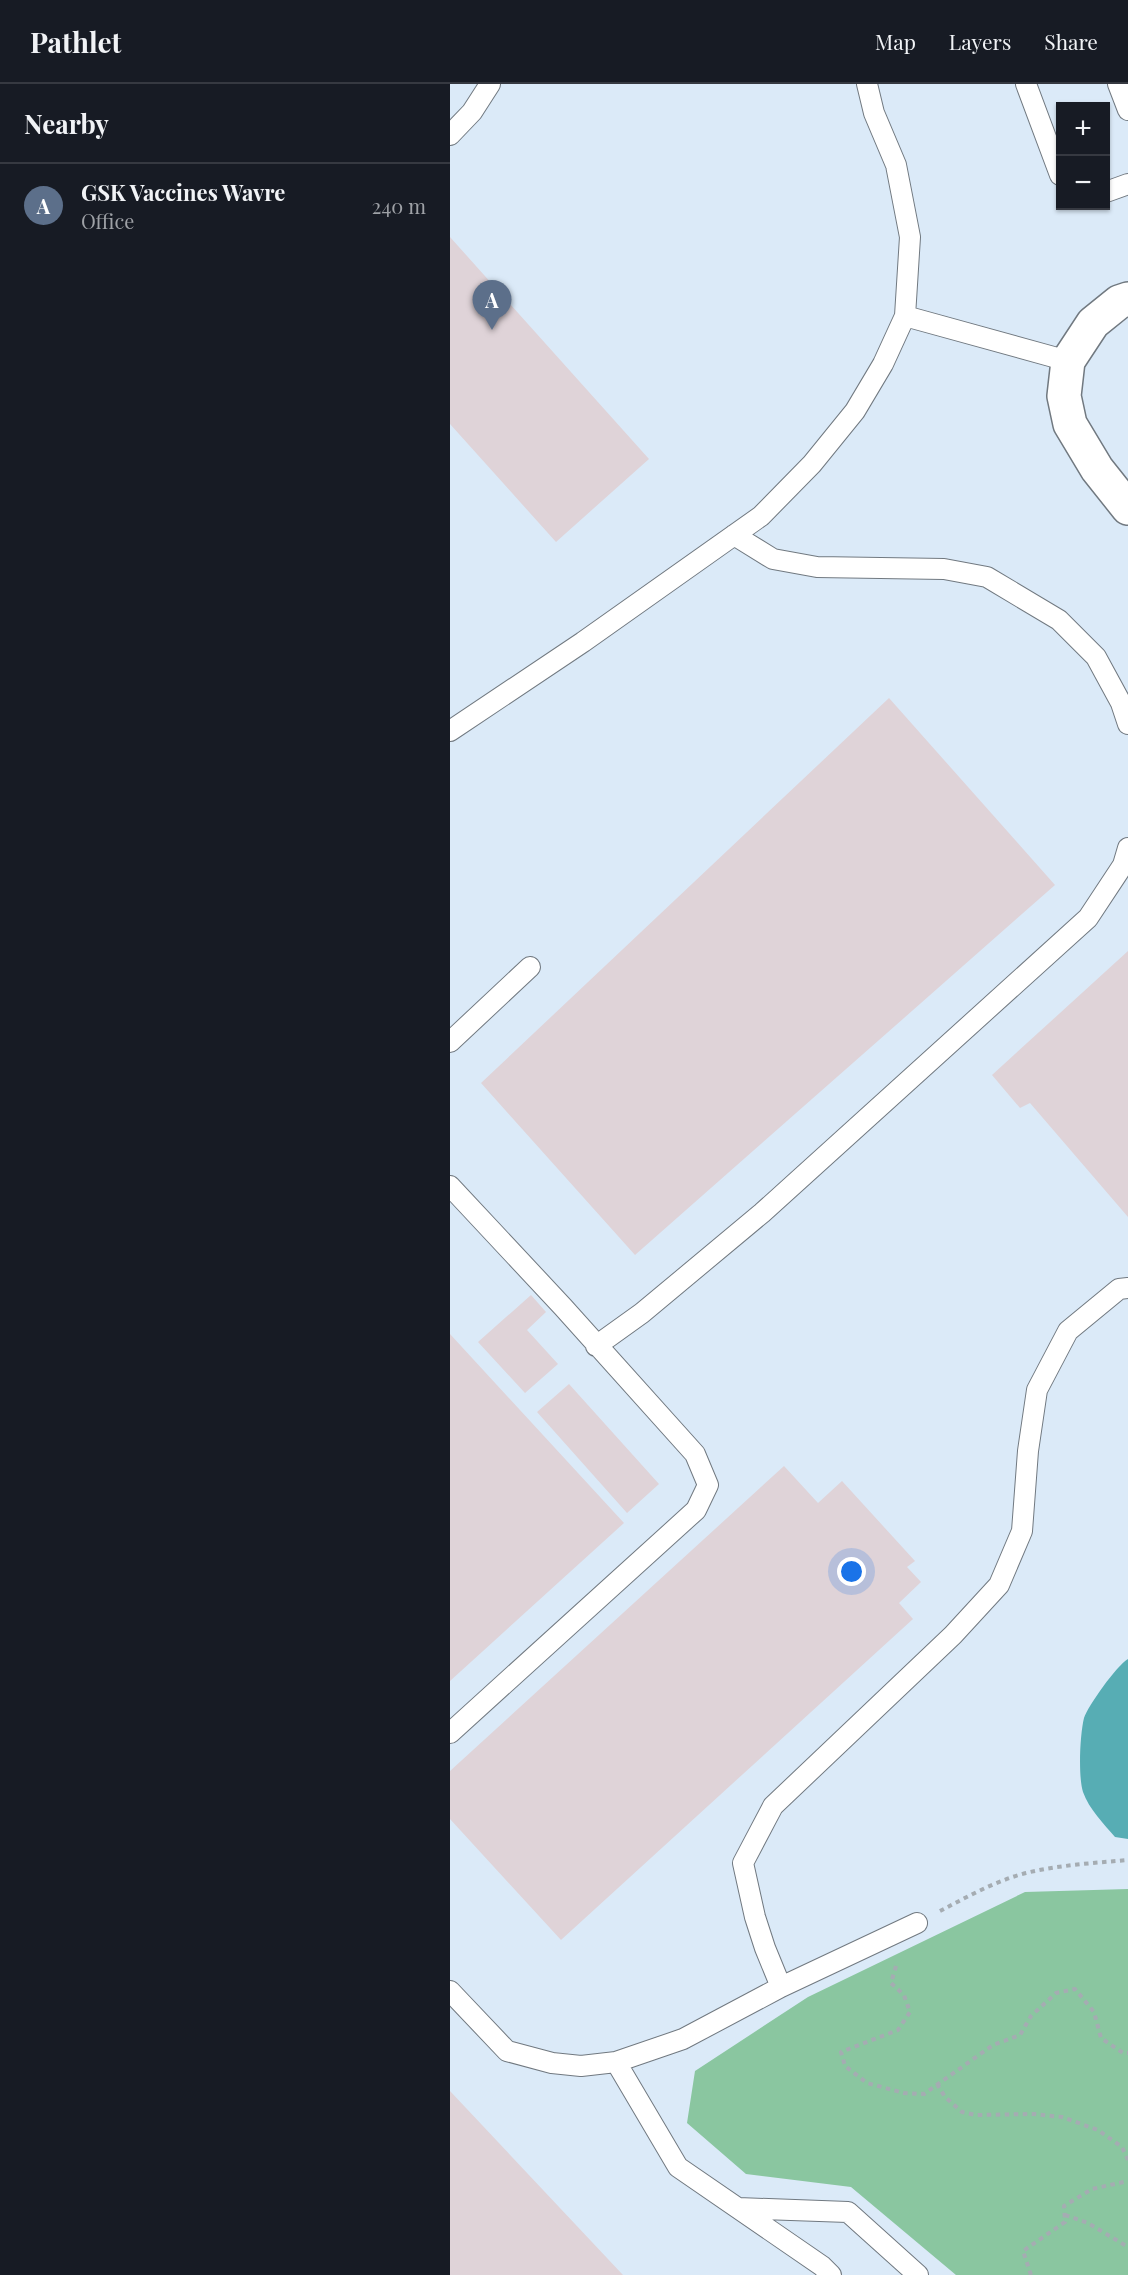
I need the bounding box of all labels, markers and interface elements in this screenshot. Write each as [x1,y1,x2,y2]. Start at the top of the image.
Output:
text: Pathlet [30,23,121,60]
text: Map [875,27,916,55]
text: Layers [949,27,1011,55]
text: Share [1044,27,1098,55]
map controls [1056,102,1110,210]
button: + [1056,102,1110,156]
text: Nearby [24,106,109,141]
button: − [1056,156,1110,210]
text: GSK Vaccines Wavre [81,177,285,207]
text: A [37,192,50,219]
text: 240 m [372,192,426,219]
text: Office [81,207,134,234]
pin: A [472,280,512,330]
your location [837,1557,866,1586]

